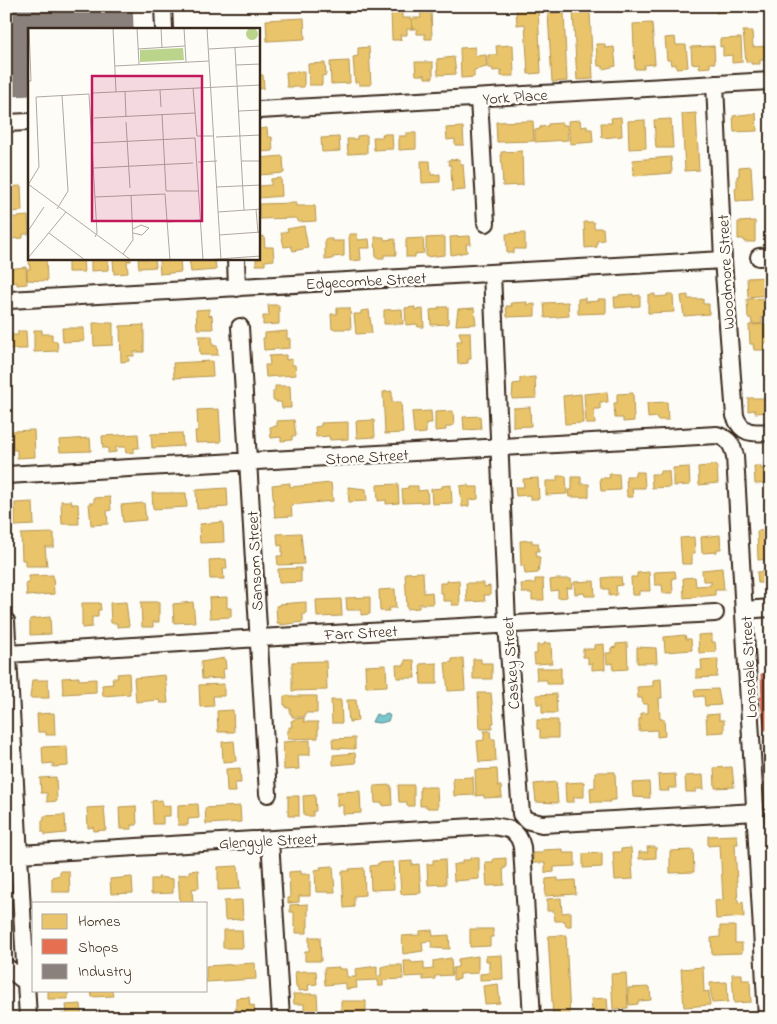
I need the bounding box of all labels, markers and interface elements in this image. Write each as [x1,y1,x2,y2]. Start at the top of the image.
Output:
inset map [28,28,260,260]
street label: York Place [482,84,549,112]
street label: Woodmore Street [712,213,742,330]
street label: Edgecombe Street [305,267,428,297]
street label: Stone Street [325,444,410,472]
street label: Sansom Street [241,510,271,611]
street label: Caskey Street [497,615,527,710]
street label: Lonsdale Street [735,615,765,719]
street label: Farr Street [323,620,399,648]
street label: Glengyle Street [219,827,318,857]
legend [32,902,208,992]
text: Homes [78,911,121,933]
text: Shops [78,937,118,959]
text: Industry [78,961,132,984]

